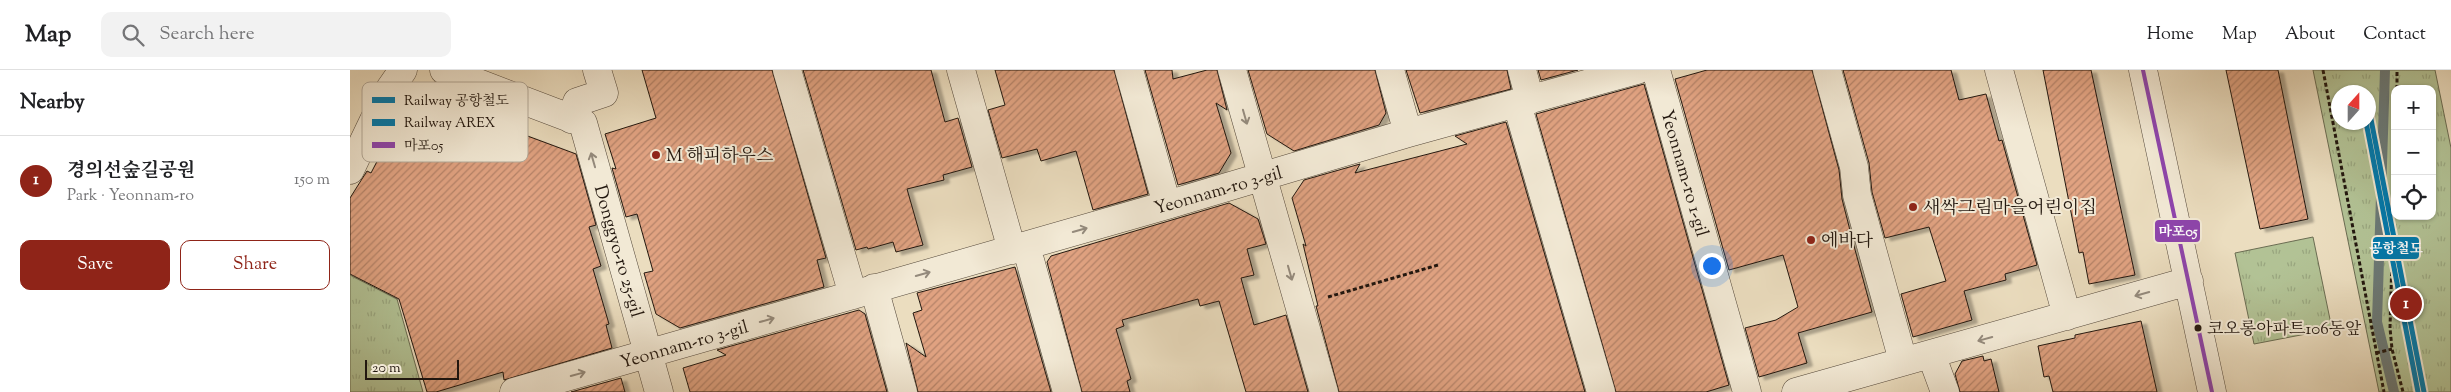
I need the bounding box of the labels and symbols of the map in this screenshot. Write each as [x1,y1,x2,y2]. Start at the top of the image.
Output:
legend [362,82,528,162]
north arrow [2331,85,2376,130]
text: Railway 공항철도 [404,92,510,112]
street label: Yeonnam-ro 1-gil [1653,107,1714,240]
one-way arrow [1241,109,1250,125]
text: Railway AREX [404,114,496,134]
text: 마포05 [404,137,443,157]
place label: M 해피하우스 [666,144,774,170]
marker: M 해피하우스 [650,149,662,161]
one-way arrow [588,152,597,168]
street label: Yeonnam-ro 3-gil [1151,161,1286,223]
street label: Donggyo-ro 25-gil [586,182,648,321]
place label: 새싹그림마을어린이집 [1923,196,2097,222]
marker: 새싹그림마을어린이집 [1907,201,1919,213]
line badge: 마포05 [2154,219,2201,243]
text: 마포05 [2158,223,2198,243]
one-way arrow [1071,225,1087,235]
place label: 에바다 [1821,229,1874,255]
marker: 에바다 [1805,234,1817,246]
line badge: 공항철도 [2372,236,2420,260]
text: 공항철도 [2369,240,2424,260]
your location [1699,253,1725,279]
one-way arrow [1285,265,1295,281]
one-way arrow [915,269,931,279]
pin: 1 [2390,285,2422,323]
one-way arrow [2134,290,2150,300]
street label: Yeonnam-ro 3-gil [617,315,752,377]
one-way arrow [759,315,775,325]
place label: 코오롱아파트106동앞 [2207,318,2362,342]
marker: 코오롱아파트106동앞 [2193,323,2203,333]
one-way arrow [1978,334,1994,344]
scale bar [365,357,459,380]
one-way arrow [569,369,585,379]

